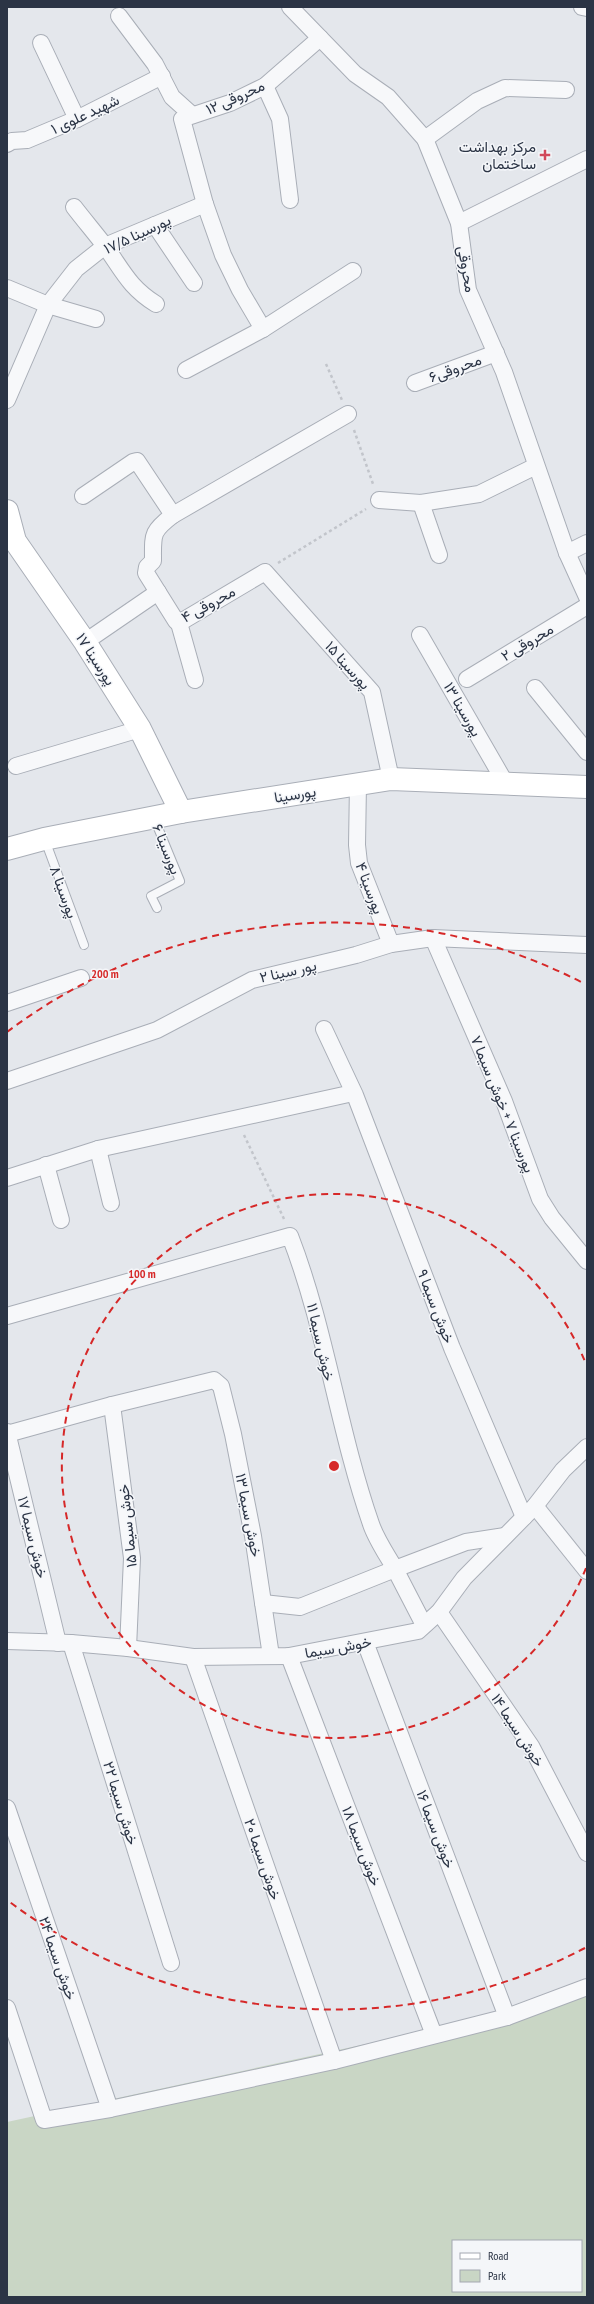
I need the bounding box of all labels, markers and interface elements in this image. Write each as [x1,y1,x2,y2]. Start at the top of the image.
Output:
street label: محروقی ۱۲ [203,76,268,119]
street label: شهید علوی ۱ [48,90,123,139]
place label: مرکز بهداشت ساختمان [459,137,536,173]
marker: مرکز بهداشت ساختمان [539,149,551,161]
street label: پورسینا ۱۷/۵ [100,210,174,259]
street label: محروقی [453,244,480,294]
street label: محروقی۶ [426,350,484,387]
street label: محروقی ۴ [178,581,239,627]
street label: محروقی ۲ [497,619,557,666]
street label: پورسینا ۱۷ [71,629,120,689]
street label: پورسینا ۱۵ [321,637,375,694]
street label: پورسینا ۱۳ [439,678,486,740]
street label: پورسینا [273,781,318,808]
street label: پورسینا ۶ [147,821,186,877]
street label: پورسینا ۴ [350,859,389,917]
street label: پورسینا ۸ [45,863,82,921]
street label: پور سینا ۲ [258,955,319,988]
text: 200 m [91,966,119,981]
street label: پورسینا ۷ + خوش سیما ۷ [466,1033,539,1176]
text: 100 m [128,1266,156,1281]
street label: خوش سیما ۹ [412,1266,459,1346]
street label: خوش سیما ۱۱ [302,1301,339,1383]
centre of rings [327,1459,341,1473]
street label: خوش سیما ۱۳ [231,1472,266,1559]
street label: خوش سیما ۱۵ [113,1483,142,1569]
street label: خوش سیما ۱۷ [13,1494,52,1580]
street label: خوش سیما [303,1632,373,1663]
street label: خوش سیما ۱۴ [486,1690,549,1771]
street label: خوش سیما ۲۲ [98,1759,143,1847]
street label: خوش سیما ۱۶ [411,1787,460,1871]
street label: خوش سیما ۱۸ [337,1803,386,1889]
street label: خوش سیما ۲۰ [239,1816,286,1903]
street label: خوش سیما ۲۴ [34,1914,81,2003]
legend [452,2240,582,2292]
text: Road [488,2248,508,2263]
text: Park [488,2268,506,2283]

